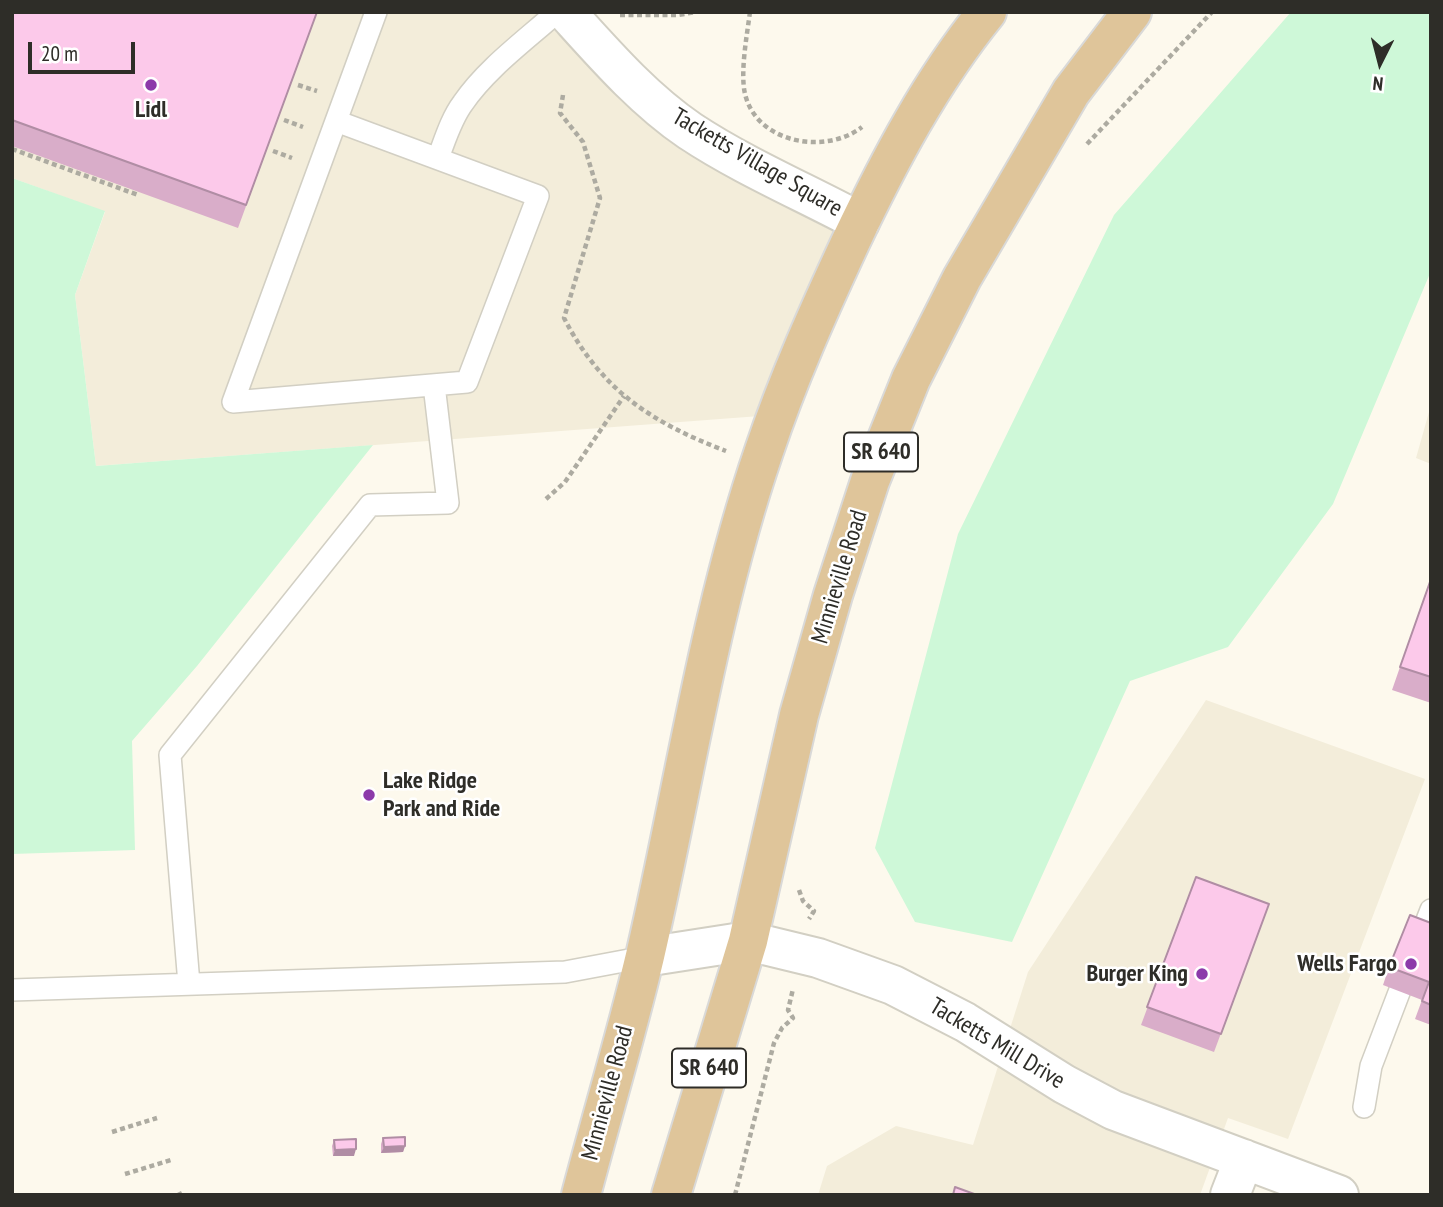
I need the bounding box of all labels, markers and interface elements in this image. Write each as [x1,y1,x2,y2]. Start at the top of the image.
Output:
scale bar [32,28,138,72]
north arrow [1345,28,1415,98]
text: 20 m [41,40,78,67]
text: N [1371,71,1384,96]
marker: Lidl [143,77,159,93]
place label: Lidl [135,96,167,124]
street label: Tacketts Village Square [667,103,847,223]
road number: SR 640 [844,432,918,472]
street label: Minnieville Road [806,507,874,647]
place label: Lake Ridge Park and Ride [383,767,500,823]
marker: Lake Ridge Park and Ride [361,787,377,803]
place label: Wells Fargo [1297,950,1397,978]
marker: Wells Fargo [1403,956,1419,972]
place label: Burger King [1086,960,1188,988]
marker: Burger King [1194,966,1210,982]
street label: Tacketts Mill Drive [924,992,1070,1096]
street label: Minnieville Road [576,1023,640,1163]
road number: SR 640 [672,1049,746,1088]

